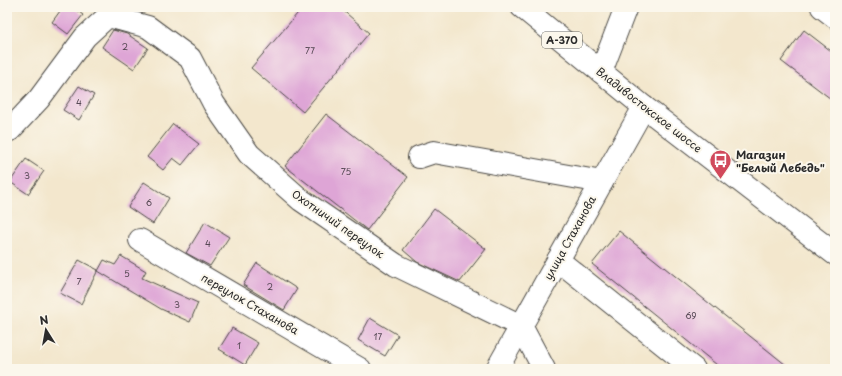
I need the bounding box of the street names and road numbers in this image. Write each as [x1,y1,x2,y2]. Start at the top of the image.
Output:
road number: А-370 [542,32,582,48]
street label: Владивостокское шоссе [593,63,706,156]
street label: Охотничий переулок [289,185,388,262]
street label: улица Стаханова [539,192,600,283]
street label: переулок Стаханова [198,269,302,339]

